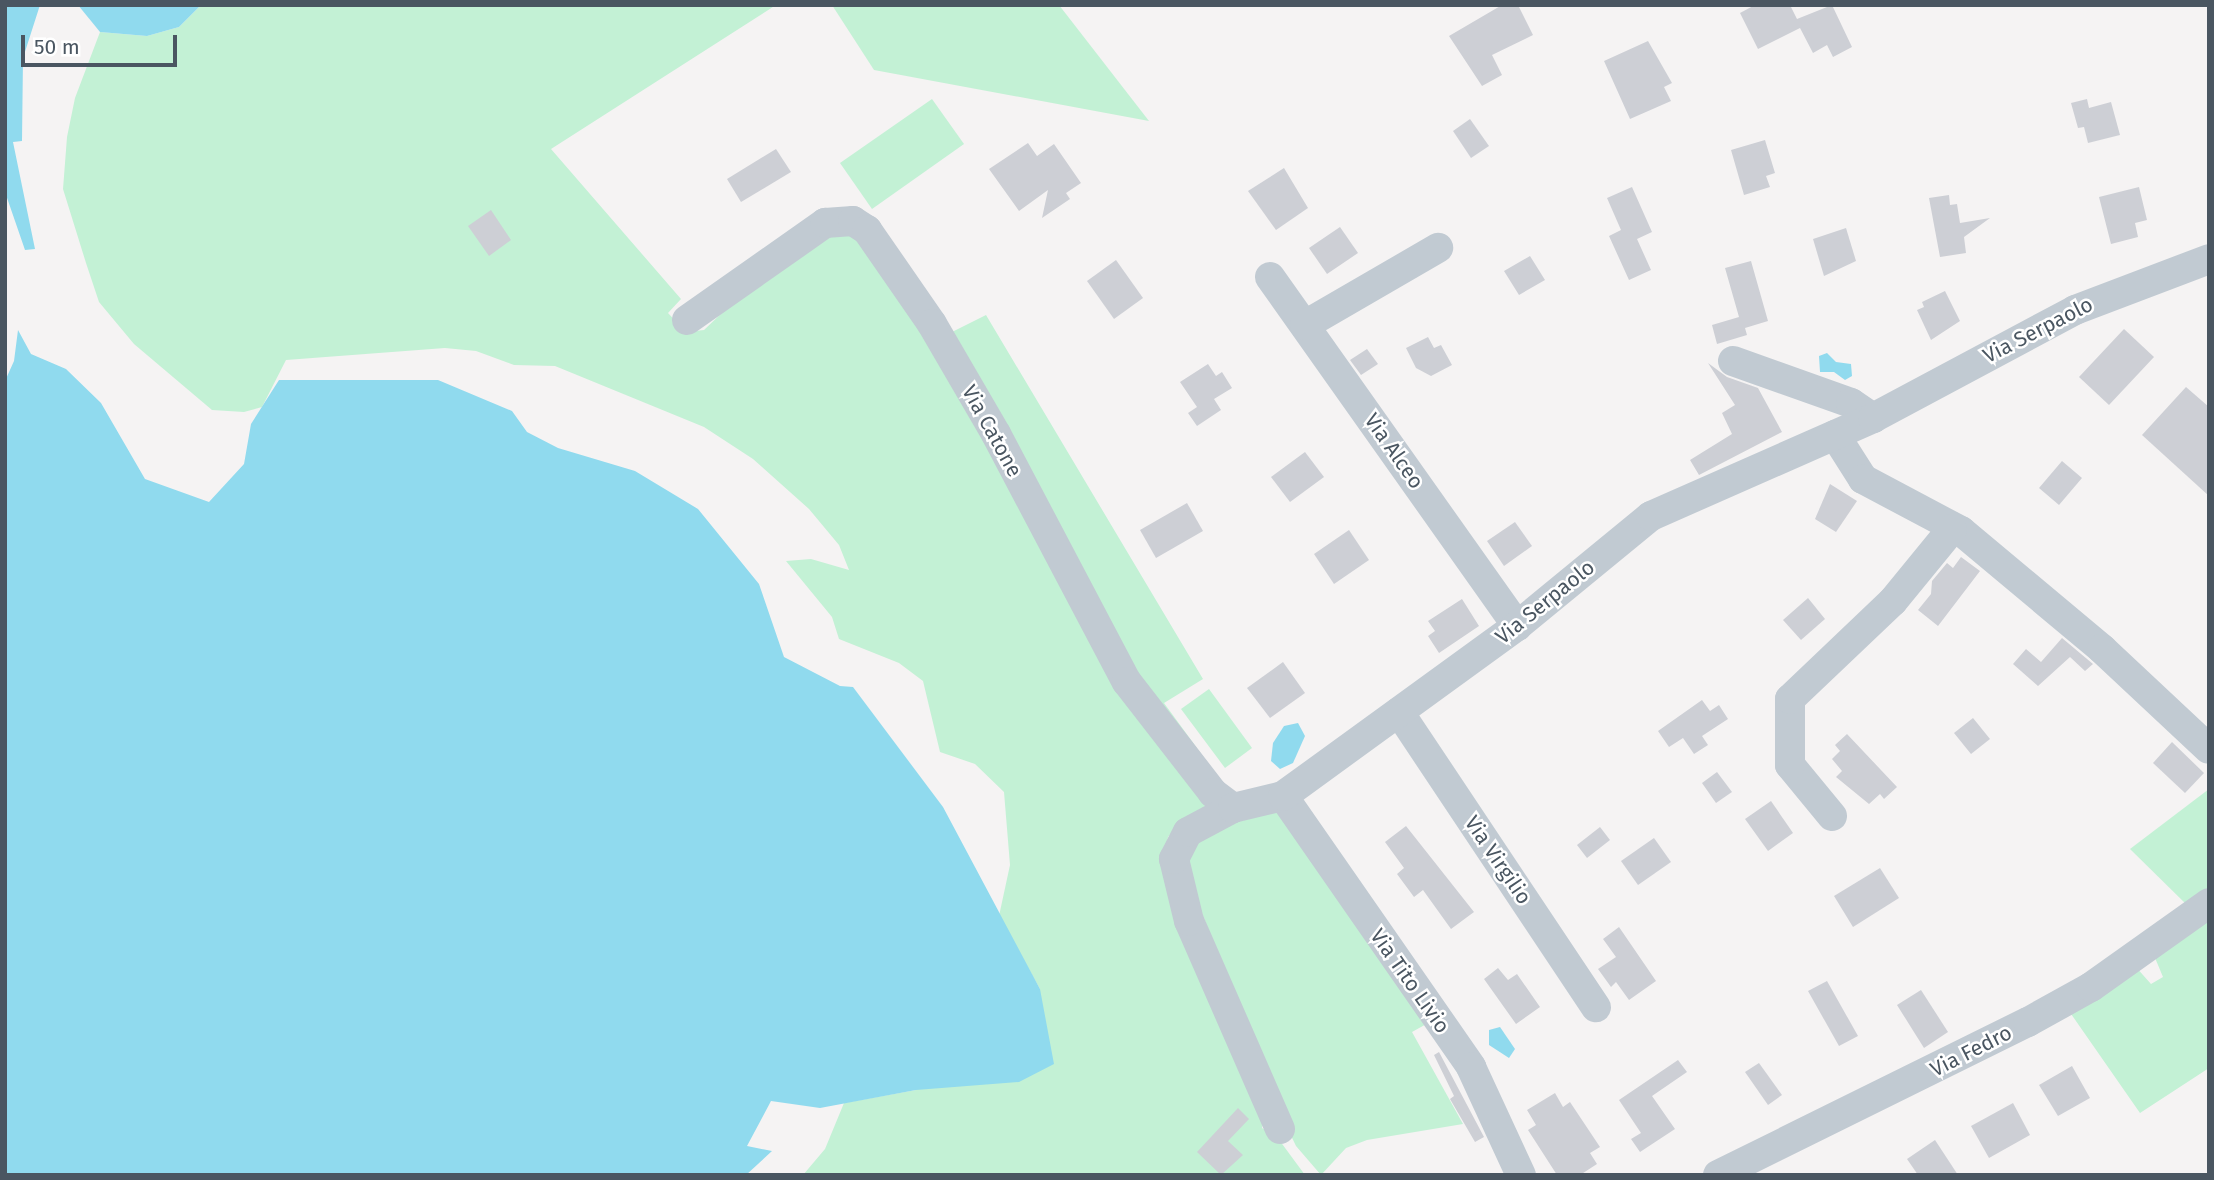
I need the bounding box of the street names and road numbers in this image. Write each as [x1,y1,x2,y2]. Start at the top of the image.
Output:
street label: Via Serpaolo [1979,292,2097,368]
street label: Via Catone [957,381,1027,481]
street label: Via Alceo [1359,409,1429,493]
street label: Via Serpaolo [1491,554,1599,650]
street label: Via Virgilio [1459,811,1537,909]
street label: Via Tito Livio [1365,924,1455,1038]
street label: Via Fedro [1926,1020,2016,1082]

